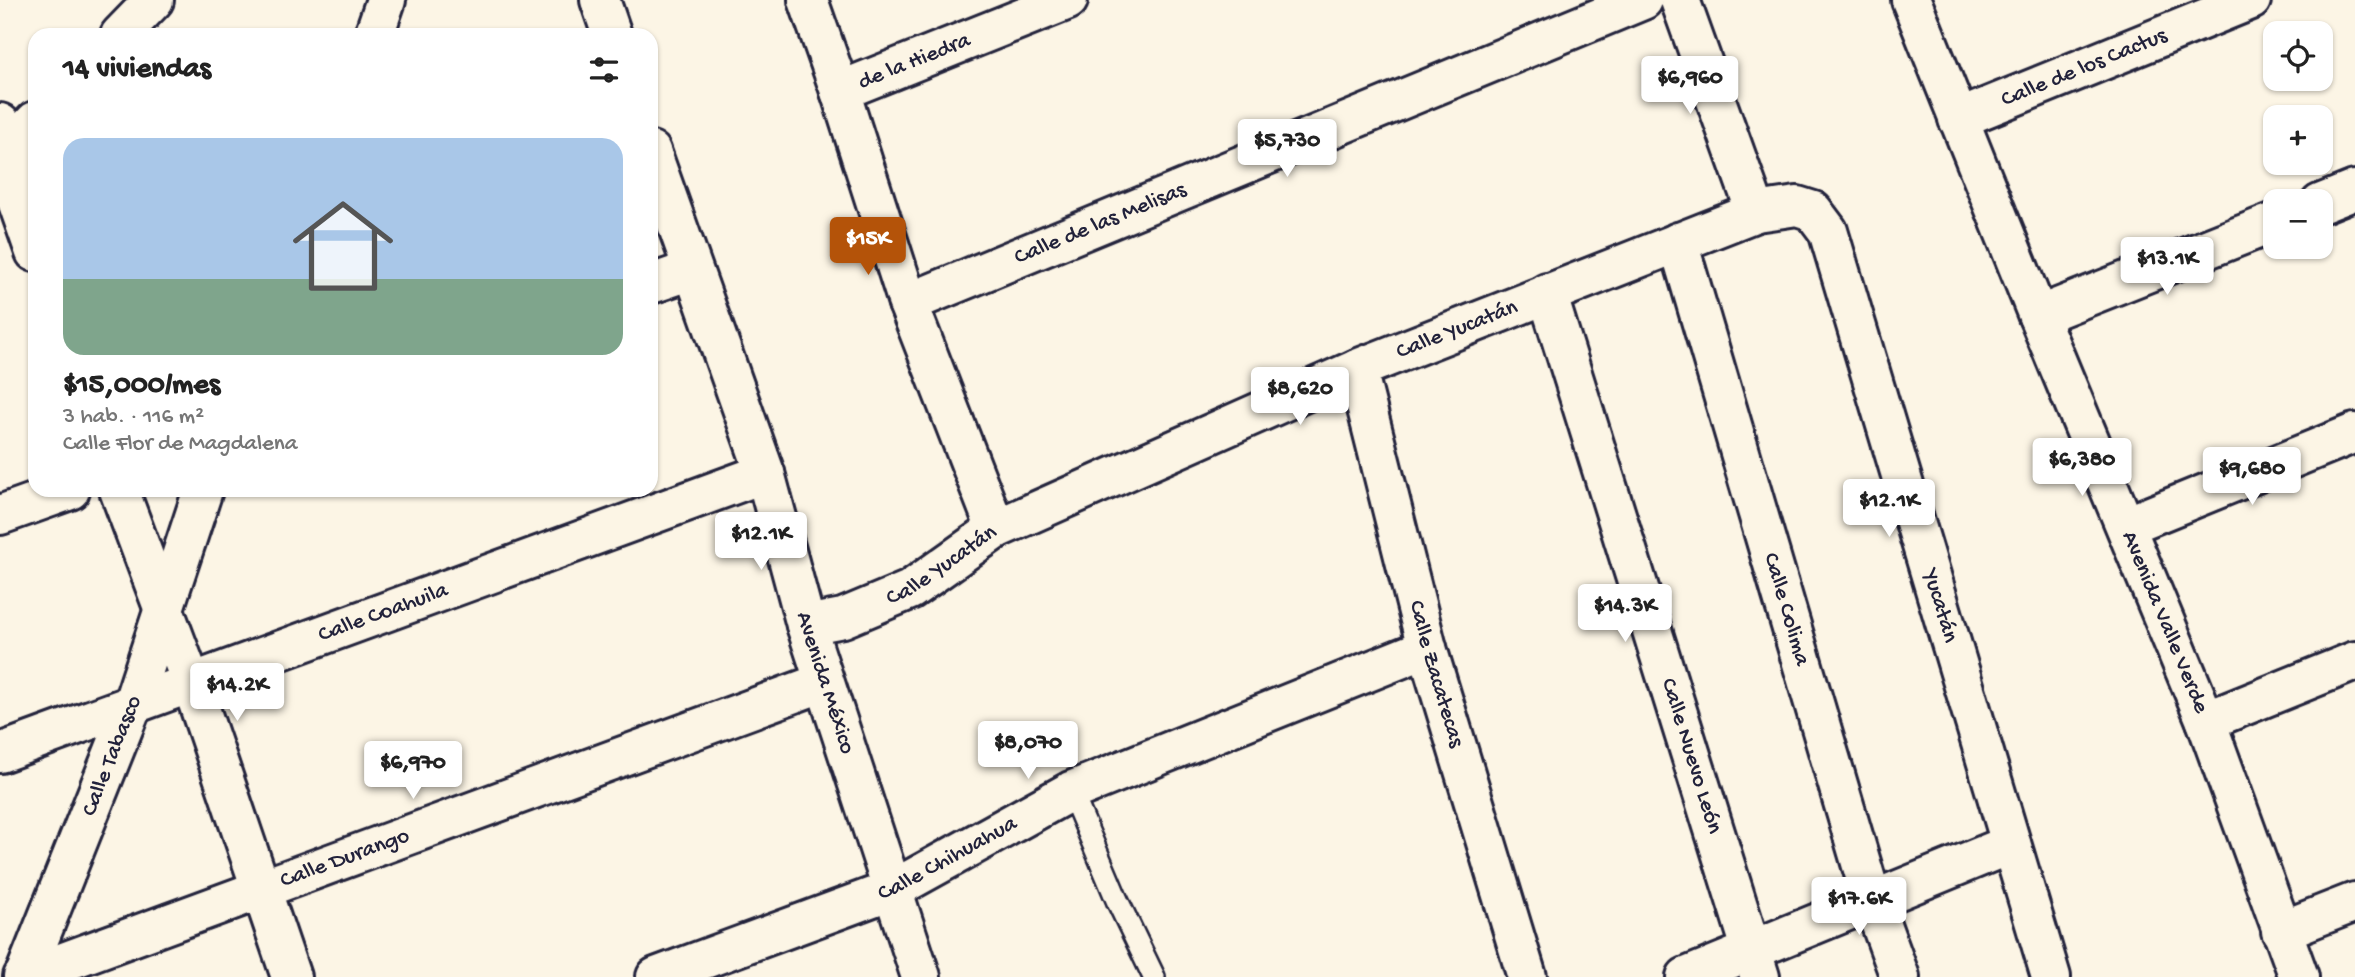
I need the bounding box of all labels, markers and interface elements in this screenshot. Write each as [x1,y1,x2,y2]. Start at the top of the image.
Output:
map controls [2263,21,2333,259]
button: locate [2263,21,2333,91]
street label: Calle de los Cactus [1997,22,2171,113]
street label: de la Hiedra [854,26,975,96]
icon: filters [585,51,623,89]
text: 14 viviendas [63,53,211,88]
pin: $6,960 [1633,57,1747,116]
text: $6,960 [1657,65,1723,92]
button: + [2263,105,2333,175]
pin: $5,730 [1230,120,1344,179]
text: $5,730 [1254,128,1320,155]
street label: Calle de las Melisas [1011,176,1191,271]
icon: home [280,183,406,309]
button: − [2263,189,2333,259]
pin: $15K [827,218,909,277]
text: $15K [846,226,890,253]
pin: $13.1K [2110,238,2224,297]
text: $13.1K [2137,246,2197,273]
street label: Calle Yucatán [1393,294,1521,366]
pin: $8,620 [1243,368,1357,427]
text: $15,000/mes [63,369,220,404]
text: $8,620 [1267,376,1333,403]
text: 3 hab. · 116 m² [63,404,204,431]
text: Calle Flor de Magdalena [63,431,298,458]
pin: $6,380 [2025,438,2139,498]
text: $6,380 [2049,447,2115,474]
pin: $9,680 [2195,448,2309,507]
text: $9,680 [2219,456,2285,483]
pin: $12.1K [1832,480,1946,539]
text: $12.1K [1859,488,1919,515]
pin: $12.1K [704,512,818,572]
street label: Calle Yucatán [882,519,1002,612]
text: $12.1K [731,521,791,548]
street label: Avenida Valle Verde [2115,527,2215,718]
street label: Calle Colima [1757,550,1816,670]
street label: Yucatán [1916,564,1964,646]
street label: Calle Coahuila [315,576,453,649]
pin: $14.3K [1568,584,1682,644]
text: $14.3K [1594,593,1656,620]
street label: Calle Zacatecas [1402,598,1470,751]
street label: Avenida México [790,609,861,758]
pin: $14.2K [180,664,294,723]
text: $14.2K [206,672,268,699]
street label: Calle Nuevo León [1654,675,1728,837]
street label: Calle Tabasco [76,692,148,820]
pin: $8,070 [971,722,1085,781]
text: $8,070 [994,730,1062,757]
pin: $6,970 [356,742,470,801]
text: $6,970 [380,750,446,777]
street label: Calle Chihuahua [874,810,1023,907]
street label: Calle Durango [277,822,413,895]
pin: $17.6K [1802,878,1916,937]
text: $17.6K [1827,886,1891,913]

